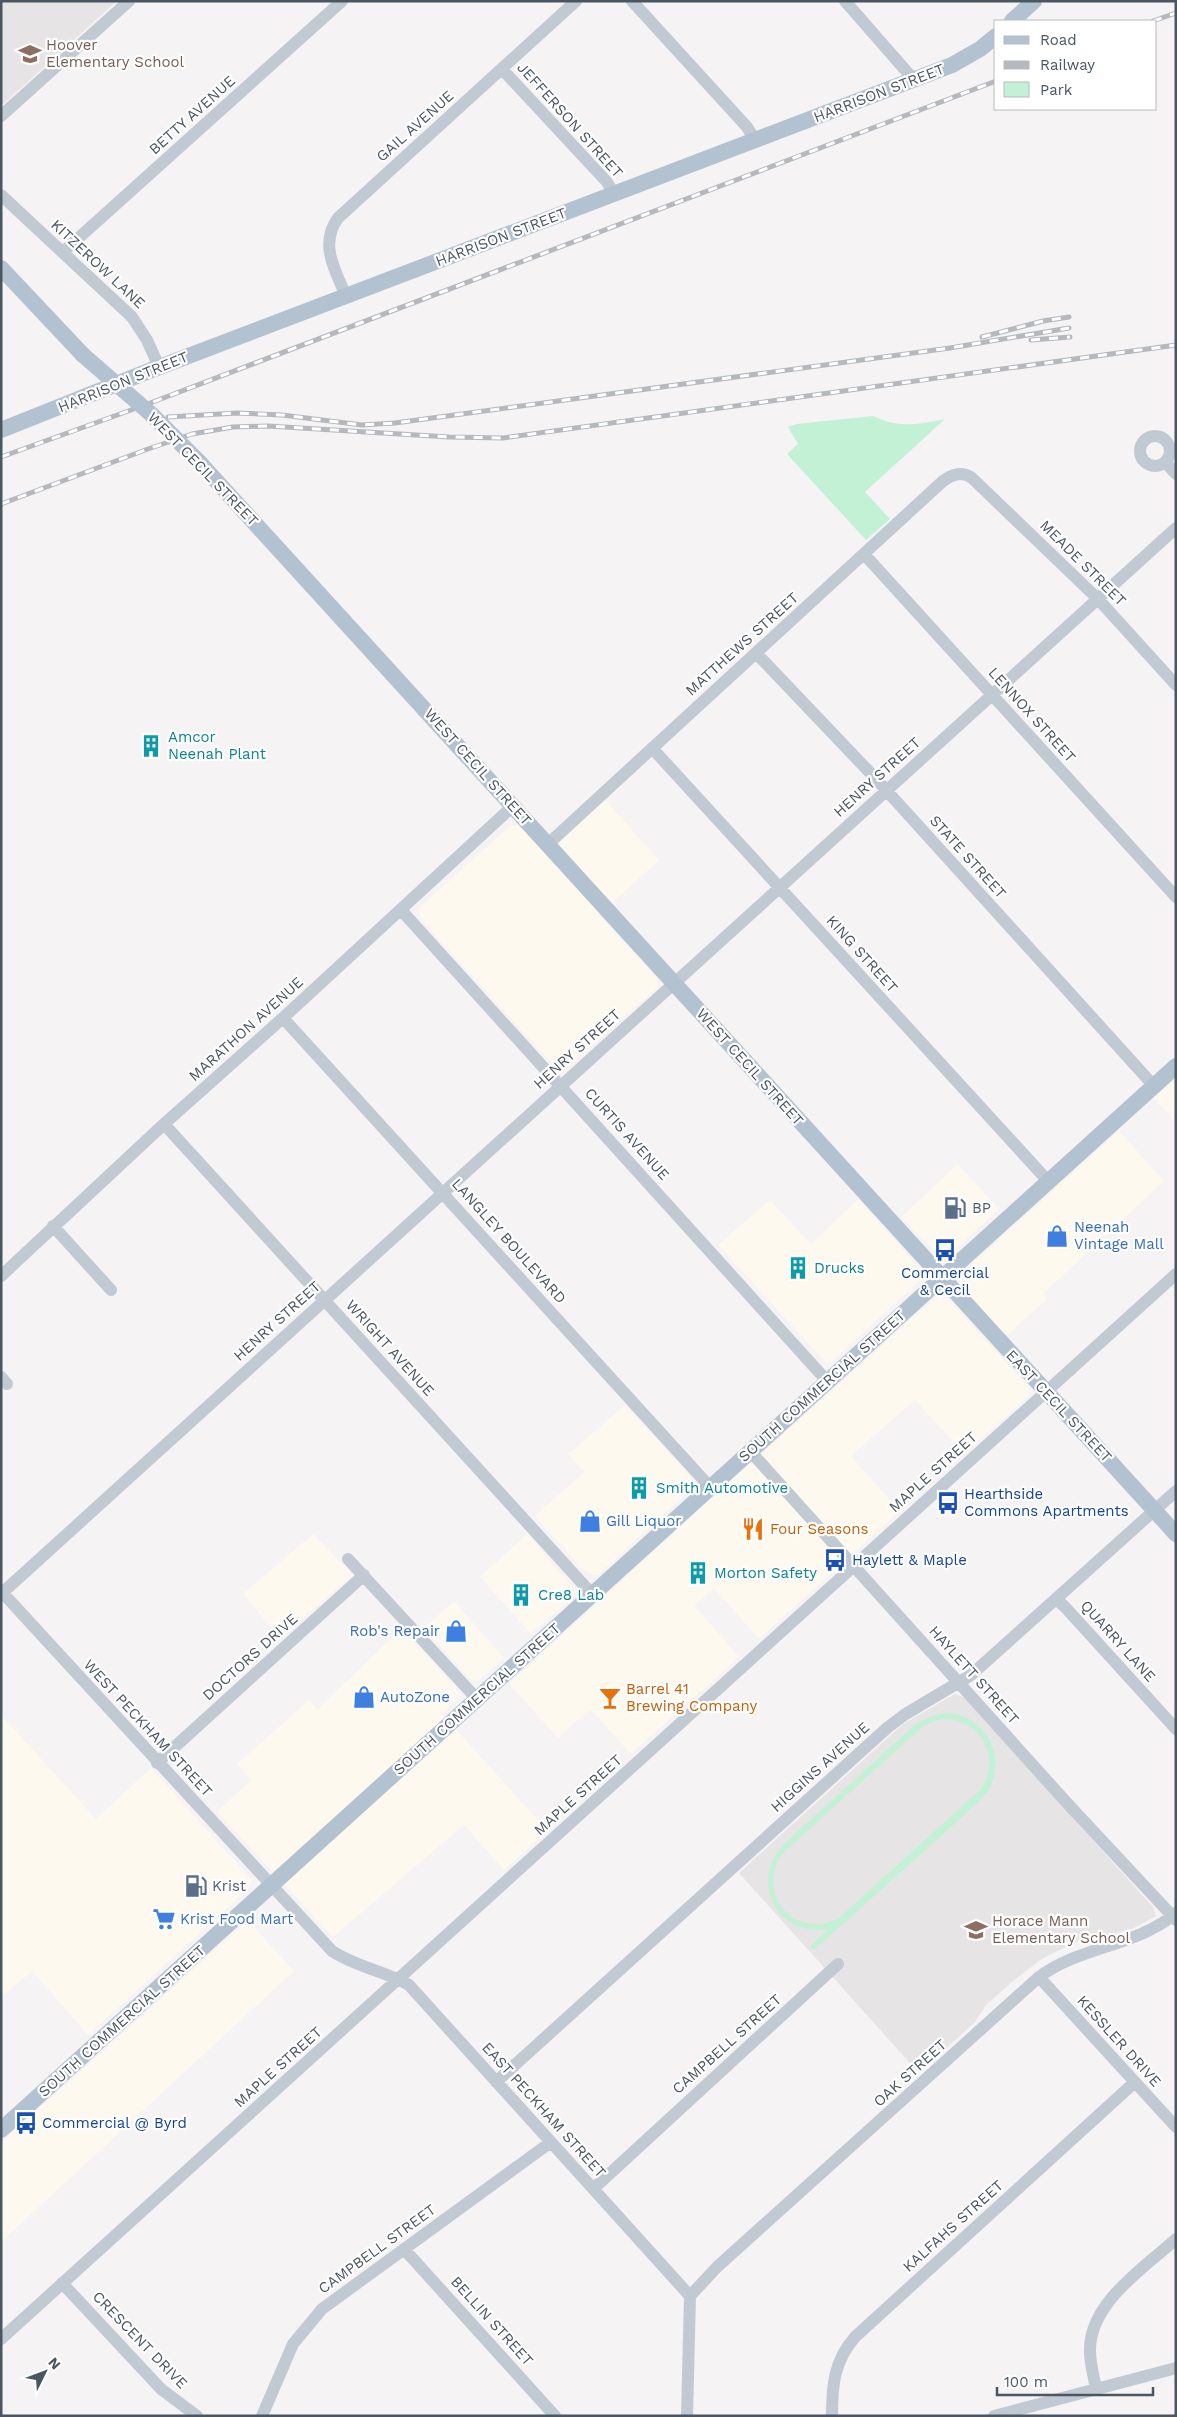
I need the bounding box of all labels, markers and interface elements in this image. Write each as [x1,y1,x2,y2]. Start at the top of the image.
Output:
legend [994,20,1157,110]
text: Road [1040,31,1077,49]
place label: Hoover Elementary School [46,36,185,71]
school or university icon: Hoover Elementary School [17,41,43,67]
text: Railway [1040,56,1095,74]
street label: JEFFERSON STREET [513,59,627,181]
street label: HARRISON STREET [811,60,947,126]
street label: BETTY AVENUE [145,72,239,158]
text: Park [1040,81,1073,99]
street label: GAIL AVENUE [373,87,457,165]
street label: HARRISON STREET [433,204,569,270]
street label: KITZEROW LANE [47,216,149,312]
street label: HARRISON STREET [55,348,191,416]
street label: WEST CECIL STREET [144,408,262,530]
street label: MEADE STREET [1036,516,1130,610]
street label: MATTHEWS STREET [682,589,802,699]
street label: LENNOX STREET [985,664,1079,766]
street label: WEST CECIL STREET [421,705,535,829]
place label: Amcor Neenah Plant [168,728,267,763]
building icon: Amcor Neenah Plant [138,733,164,759]
street label: HENRY STREET [830,733,924,821]
street label: STATE STREET [926,812,1010,902]
street label: KING STREET [823,912,901,996]
street label: MARATHON AVENUE [185,973,307,1085]
street label: HENRY STREET [530,1005,624,1093]
street label: WEST CECIL STREET [693,1005,807,1129]
street label: CURTIS AVENUE [581,1084,673,1184]
street label: LANGLEY BOULEVARD [448,1175,570,1307]
fuel station icon: BP [942,1195,968,1221]
place label: BP [972,1199,991,1217]
place label: Neenah Vintage Mall [1074,1218,1164,1253]
shop icon: Neenah Vintage Mall [1044,1223,1070,1249]
bus stop icon: Commercial & Cecil [932,1237,958,1263]
building icon: Drucks [785,1255,811,1281]
place label: Drucks [814,1259,865,1277]
place label: Commercial & Cecil [901,1264,989,1299]
street label: HENRY STREET [230,1277,324,1365]
street label: WRIGHT AVENUE [342,1296,438,1400]
street label: SOUTH COMMERCIAL STREET [735,1306,909,1466]
street label: EAST CECIL STREET [1002,1346,1116,1466]
street label: MAPLE STREET [885,1428,981,1516]
building icon: Smith Automotive [626,1475,652,1501]
place label: Smith Automotive [656,1479,788,1497]
place label: Hearthside Commons Apartments [964,1485,1129,1520]
bus stop icon: Hearthside Commons Apartments [935,1490,961,1516]
shop icon: Gill Liquor [577,1508,603,1534]
place label: Gill Liquor [606,1512,681,1530]
restaurant icon: Four Seasons [740,1516,766,1542]
place label: Four Seasons [770,1520,868,1538]
bus stop icon: Haylett & Maple [822,1547,848,1573]
place label: Haylett & Maple [852,1551,967,1569]
building icon: Morton Safety [685,1560,711,1586]
place label: Morton Safety [714,1564,817,1582]
building icon: Cre8 Lab [508,1582,534,1608]
place label: Cre8 Lab [538,1586,604,1604]
street label: QUARRY LANE [1077,1597,1159,1685]
street label: DOCTORS DRIVE [199,1610,301,1704]
shop icon: Rob's Repair [443,1618,469,1644]
street label: SOUTH COMMERCIAL STREET [390,1619,564,1779]
place label: Rob's Repair [349,1622,440,1640]
street label: HAYLETT STREET [925,1622,1023,1728]
street label: WEST PECKHAM STREET [80,1656,216,1800]
place label: Barrel 41 Brewing Company [626,1680,758,1715]
shop icon: AutoZone [351,1684,377,1710]
bar icon: Barrel 41 Brewing Company [597,1685,623,1711]
place label: AutoZone [380,1688,450,1706]
street label: HIGGINS AVENUE [767,1718,873,1816]
street label: MAPLE STREET [530,1751,626,1839]
fuel station icon: Krist [183,1873,209,1899]
place label: Krist [212,1877,247,1895]
supermarket icon: Krist Food Mart [151,1906,177,1932]
place label: Krist Food Mart [180,1910,294,1928]
place label: Horace Mann Elementary School [992,1912,1131,1947]
school or university icon: Horace Mann Elementary School [963,1917,989,1943]
street label: SOUTH COMMERCIAL STREET [35,1941,209,2101]
street label: CAMPBELL STREET [669,1990,785,2098]
street label: KESSLER DRIVE [1073,1992,1165,2090]
street label: MAPLE STREET [230,2023,326,2111]
street label: OAK STREET [870,2036,950,2110]
street label: EAST PECKHAM STREET [478,2039,610,2181]
bus stop icon: Commercial @ Byrd [13,2110,39,2136]
place label: Commercial @ Byrd [42,2114,187,2132]
street label: KALFAHS STREET [899,2176,1007,2276]
street label: CAMPBELL STREET [315,2200,439,2298]
street label: BELLIN STREET [447,2273,537,2369]
street label: CRESCENT DRIVE [89,2287,191,2393]
north arrow [20,2347,70,2397]
text: N [45,2354,64,2373]
scale bar [997,2364,1153,2396]
text: 100 m [1004,2373,1048,2391]

